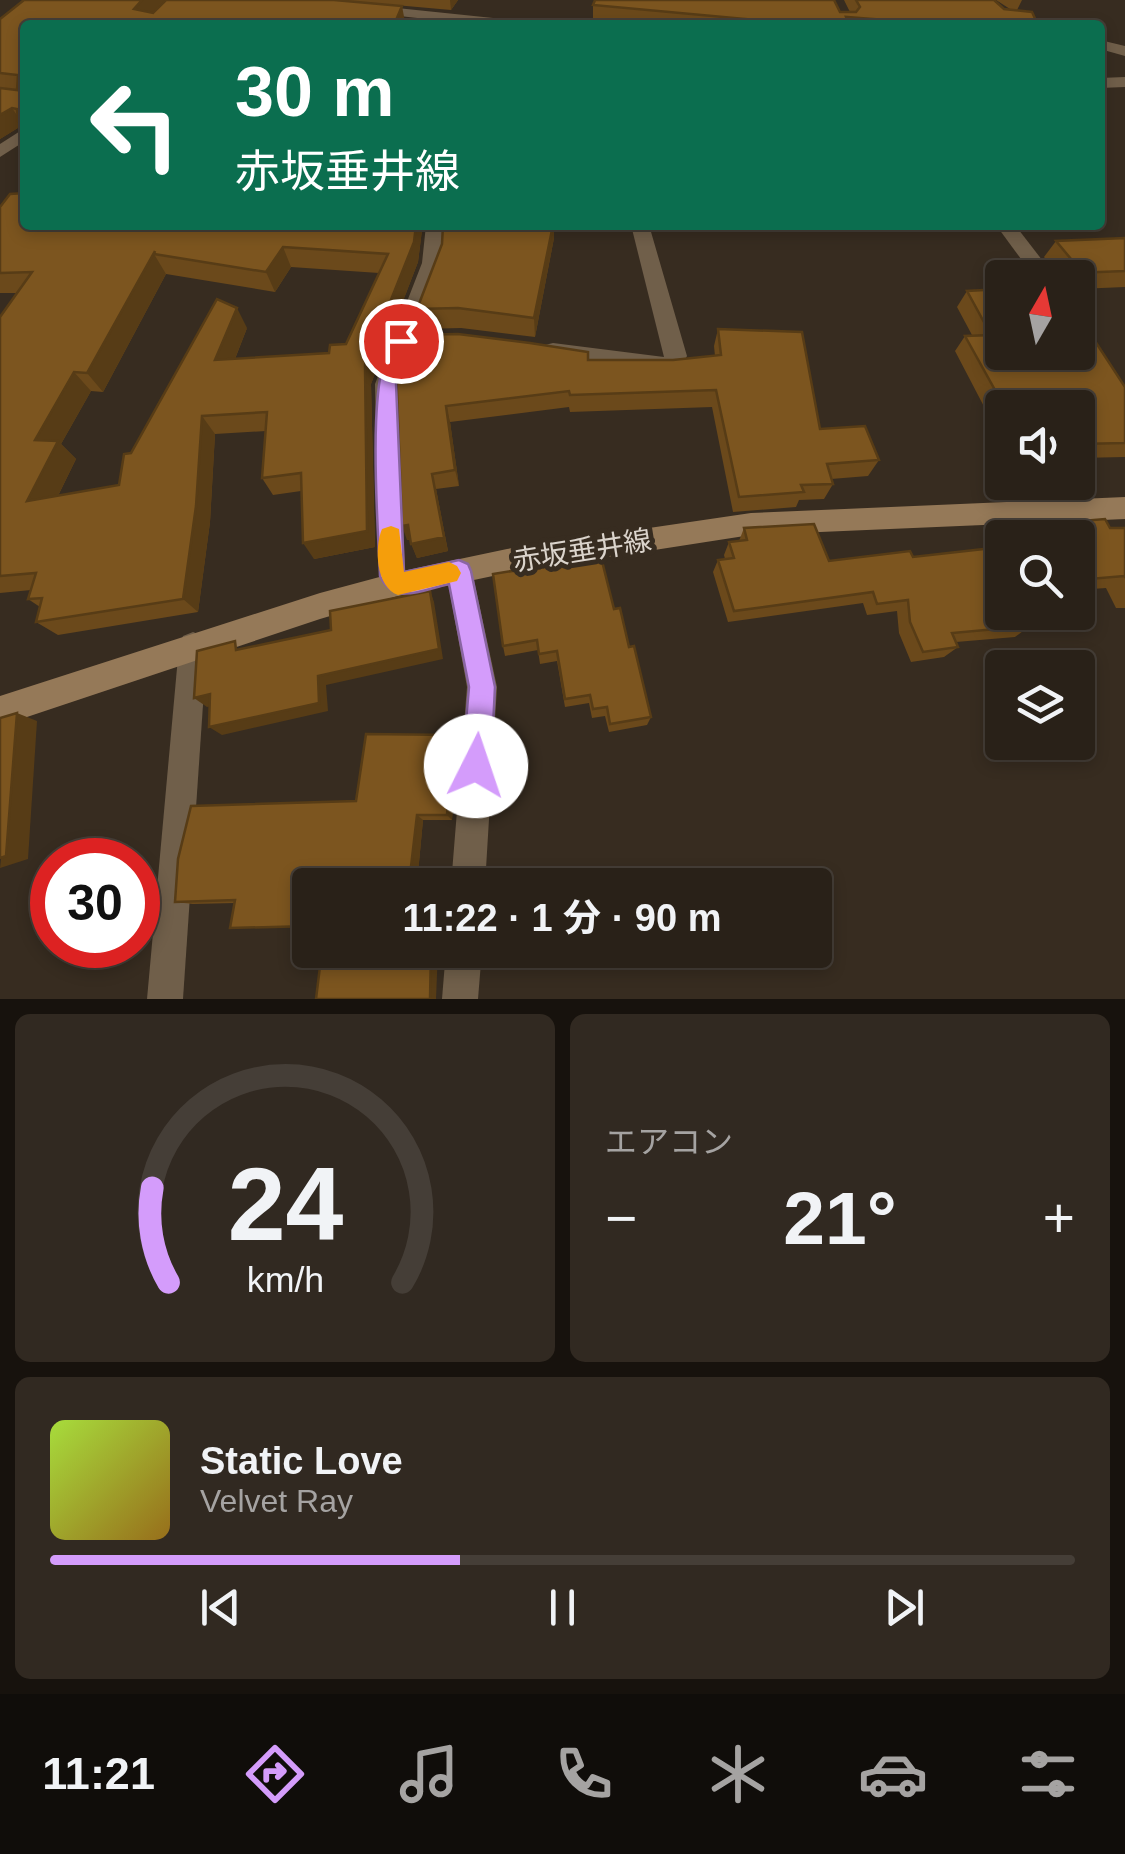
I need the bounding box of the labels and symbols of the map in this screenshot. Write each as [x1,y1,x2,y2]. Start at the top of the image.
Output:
north arrow [985,260,1095,370]
pin [359,299,444,384]
street label: 赤坂垂井線 [511,524,654,577]
position arrow [424,714,528,818]
speed limit sign: 30 [30,838,160,968]

